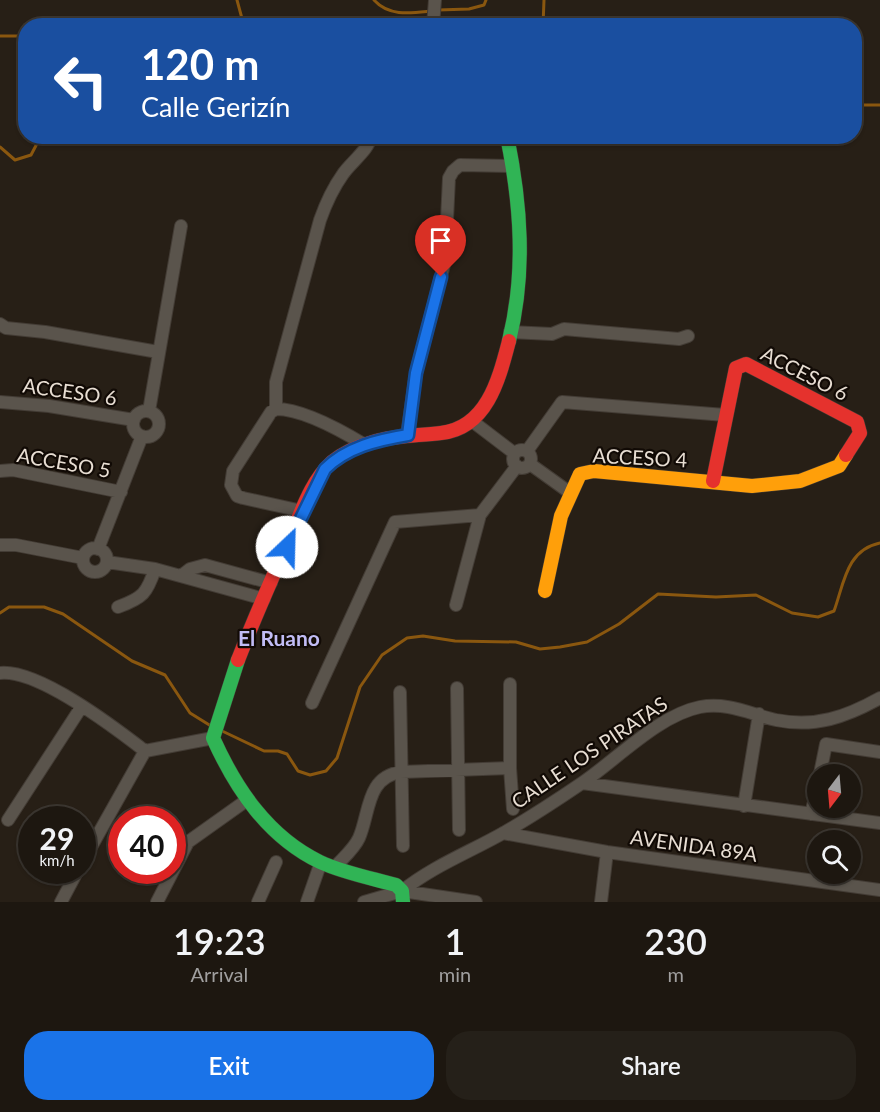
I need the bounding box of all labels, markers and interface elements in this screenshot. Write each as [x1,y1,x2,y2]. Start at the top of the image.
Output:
text: 120 m [141,39,259,89]
icon: left [42,42,120,120]
text: Calle Gerizín [141,90,290,123]
pin [415,215,466,277]
icon: arrive [424,224,457,257]
street label: ACCESO 6 [757,341,853,405]
street label: ACCESO 6 [21,373,119,409]
street label: ACCESO 5 [15,442,113,482]
street label: ACCESO 4 [592,443,688,471]
position arrow [255,515,319,579]
district label: El Ruano [238,625,320,650]
street label: CALLE LOS PIRATAS [507,691,671,813]
north arrow [807,764,861,818]
map controls [807,764,861,884]
speed limit sign: 40 [108,806,186,884]
text: 29 [40,820,74,856]
street label: AVENIDA 89A [629,824,759,866]
button: search [807,830,861,884]
text: km/h [39,851,75,869]
text: 19:23 [173,919,266,963]
text: 1 [445,919,465,963]
text: 230 [644,919,707,963]
text: Arrival [191,962,248,986]
text: min [439,962,471,986]
text: m [667,962,684,986]
button: Exit [24,1031,434,1100]
button: Share [446,1031,856,1100]

